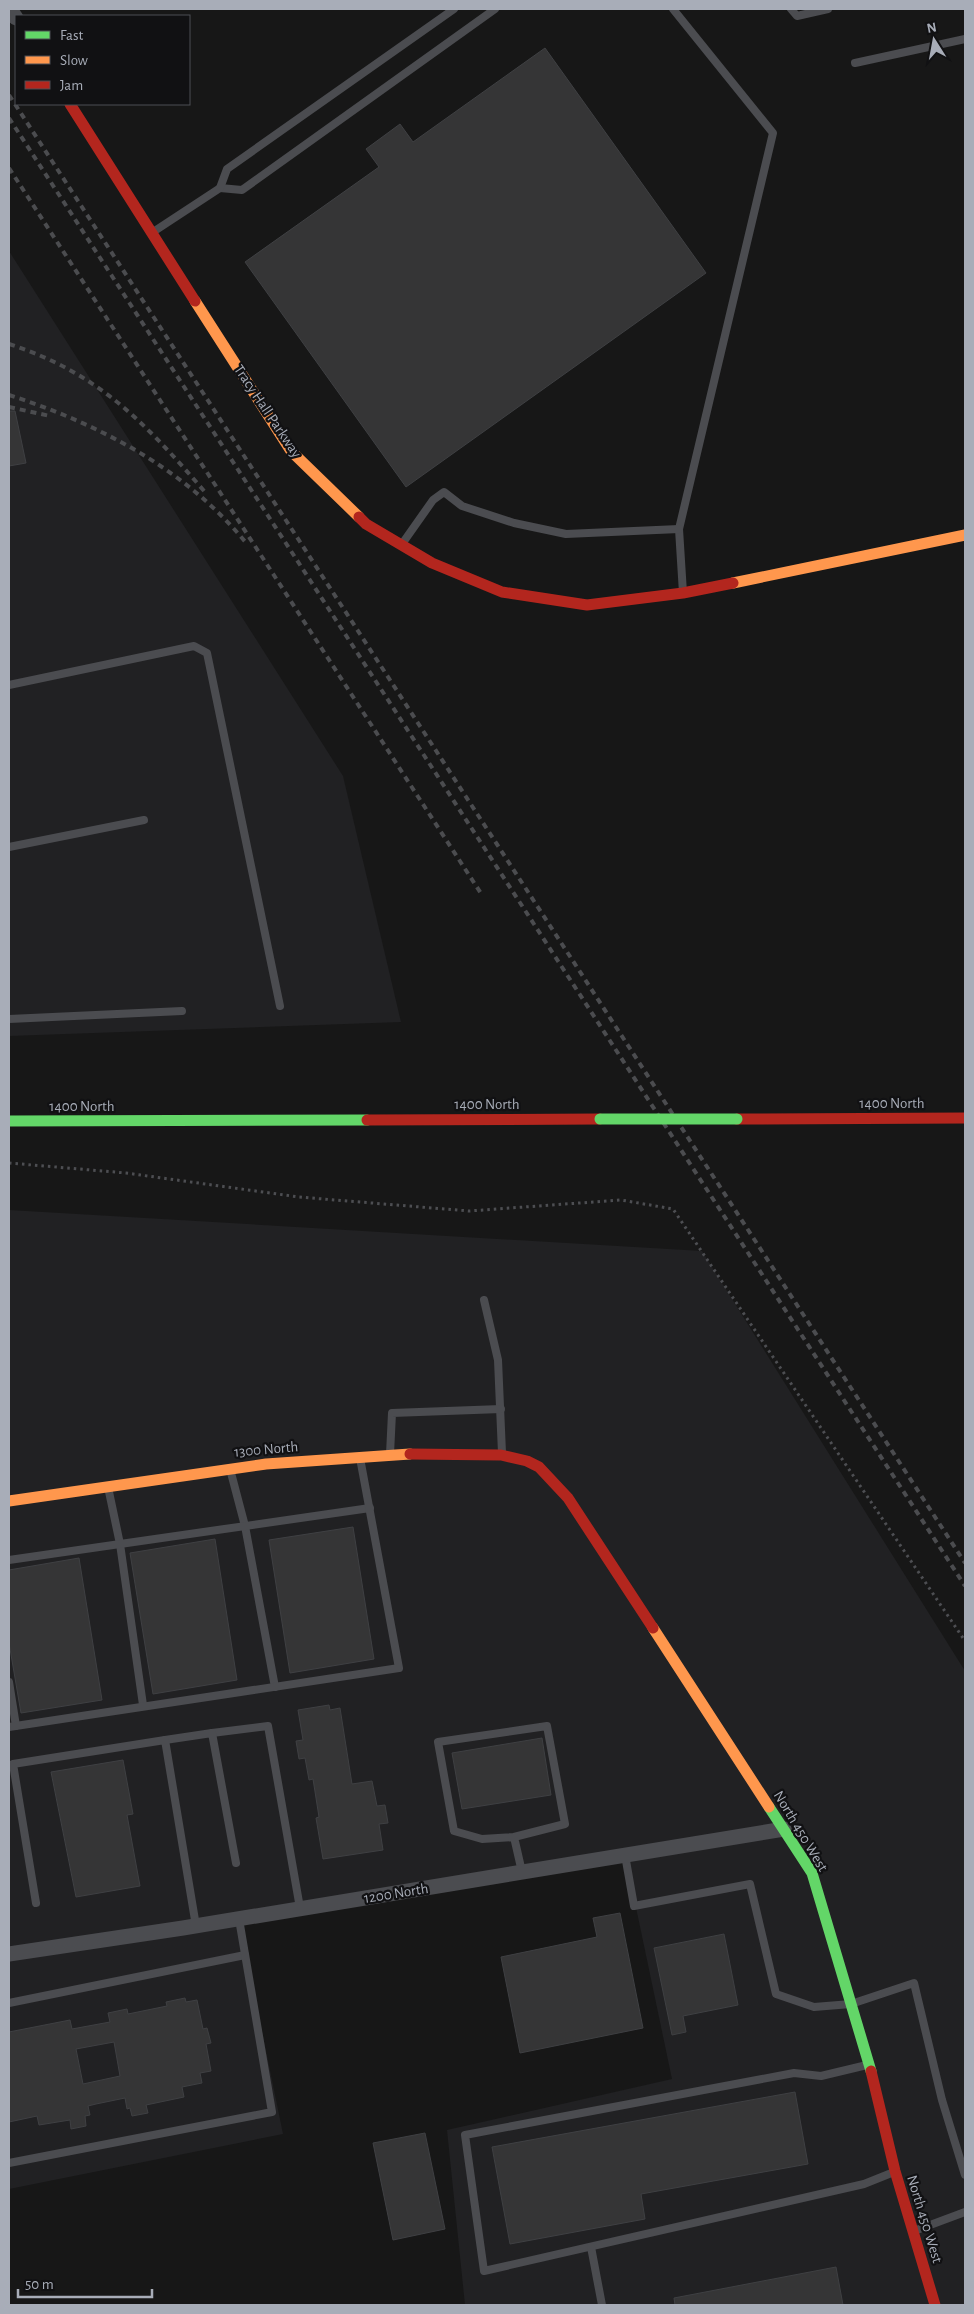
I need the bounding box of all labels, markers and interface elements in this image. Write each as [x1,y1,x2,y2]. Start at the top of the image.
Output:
legend [15,15,190,105]
north arrow [909,15,959,65]
text: N [926,20,938,36]
text: Fast [60,28,84,43]
text: Slow [60,53,88,68]
text: Jam [60,78,83,93]
street label: Tracy Hall Parkway [231,362,304,461]
street label: 1400 North [859,1096,925,1111]
street label: 1400 North [454,1097,520,1112]
street label: 1400 North [49,1099,115,1114]
street label: 1300 North [233,1439,299,1460]
street label: North 450 West [771,1788,831,1874]
street label: 1200 North [363,1881,429,1906]
street label: North 450 West [904,2173,945,2265]
scale bar [18,2266,151,2298]
text: 50 m [25,2277,54,2292]

